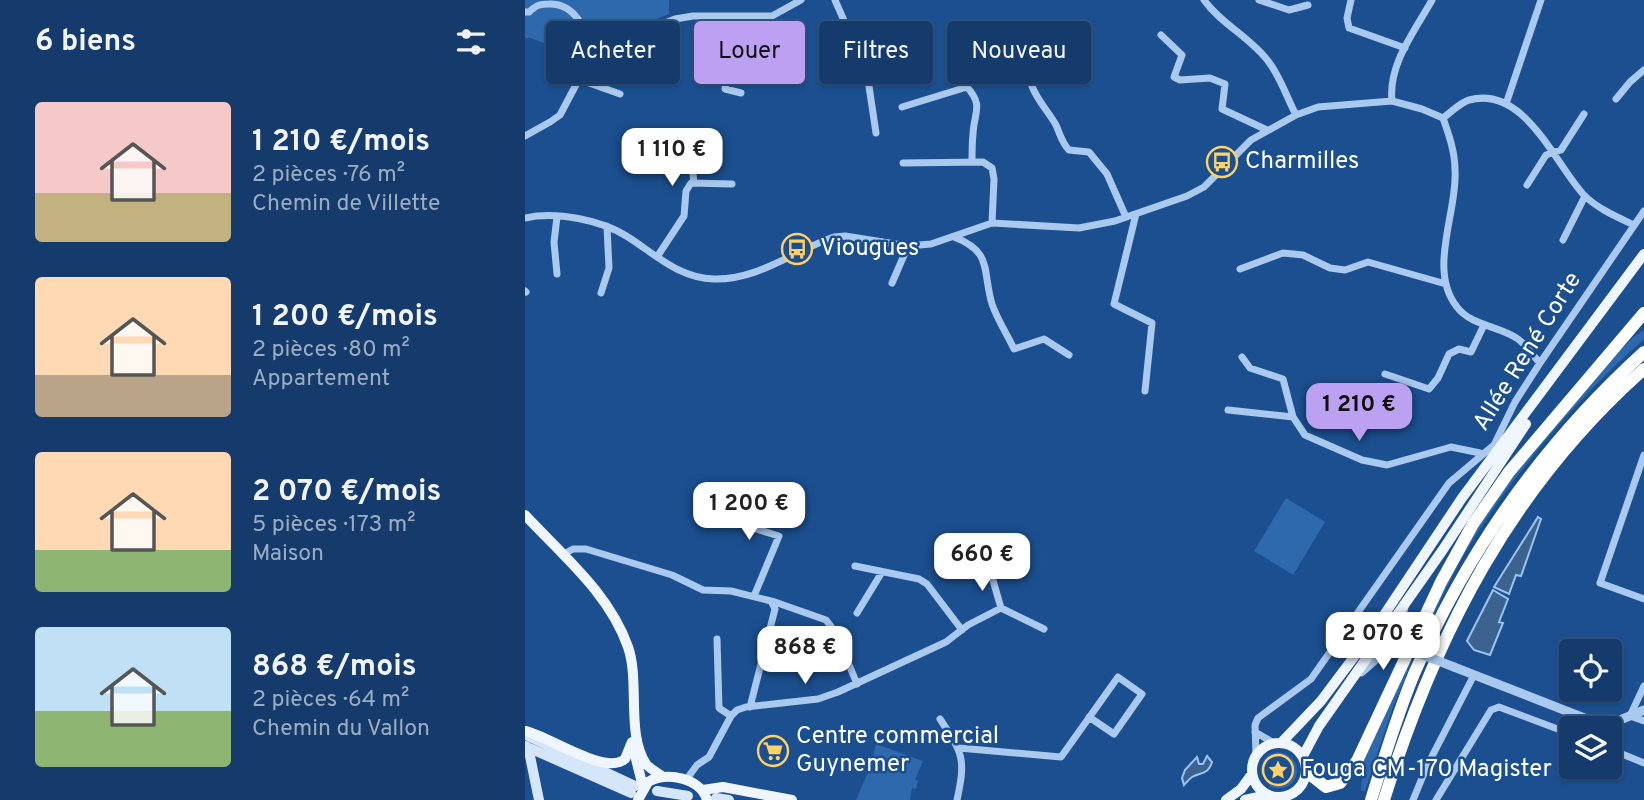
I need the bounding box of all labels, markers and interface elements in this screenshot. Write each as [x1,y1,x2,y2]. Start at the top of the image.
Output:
chip: Acheter [546,21,680,84]
chip: Louer [694,21,805,84]
chip: Filtres [819,21,933,84]
chip: Nouveau [947,21,1091,84]
icon: filters [452,23,490,61]
text: 6 biens [35,24,136,61]
text: 1 210 €/mois [252,124,430,161]
pin: 1 110 € [607,128,737,188]
icon: home [91,130,175,214]
text: 1 110 € [638,136,706,165]
bus stop icon: Charmilles [1205,145,1239,179]
place label: Charmilles [1245,147,1359,177]
text: 2 pièces · 76 m² [252,161,405,190]
text: Chemin de Villette [252,190,440,219]
bus stop icon: Viougues [780,232,814,266]
place label: Viougues [820,234,919,264]
street label: Allée René Corte [1467,267,1589,437]
text: 1 200 €/mois [252,299,438,336]
icon: home [91,305,175,389]
text: 2 pièces · 80 m² [252,336,410,365]
text: Appartement [252,365,390,394]
pin: 1 210 € [1294,384,1424,443]
text: 1 210 € [1322,391,1396,420]
text: 2 070 €/mois [252,474,441,511]
icon: home [91,480,175,564]
pin: 1 200 € [684,482,814,542]
text: 1 200 € [709,490,789,519]
text: 5 pièces · 173 m² [252,511,416,540]
pin: 660 € [933,534,1031,593]
text: Maison [252,540,324,569]
text: 660 € [950,541,1014,570]
pin: 2 070 € [1318,612,1448,672]
text: 2 070 € [1342,620,1424,649]
pin: 868 € [756,626,854,686]
text: 868 € [773,634,837,663]
map controls [1559,639,1622,779]
button: locate [1559,639,1622,702]
text: 868 €/mois [252,649,417,686]
icon: home [91,655,175,739]
text: 2 pièces · 64 m² [252,686,409,715]
text: Chemin du Vallon [252,715,430,744]
button: layers [1559,716,1622,779]
place label: Centre commercial Guynemer [796,722,999,780]
supermarket icon: Centre commercial Guynemer [756,734,790,768]
place icon: Fouga CM-170 Magister [1261,753,1295,787]
place label: Fouga CM-170 Magister [1301,755,1552,785]

